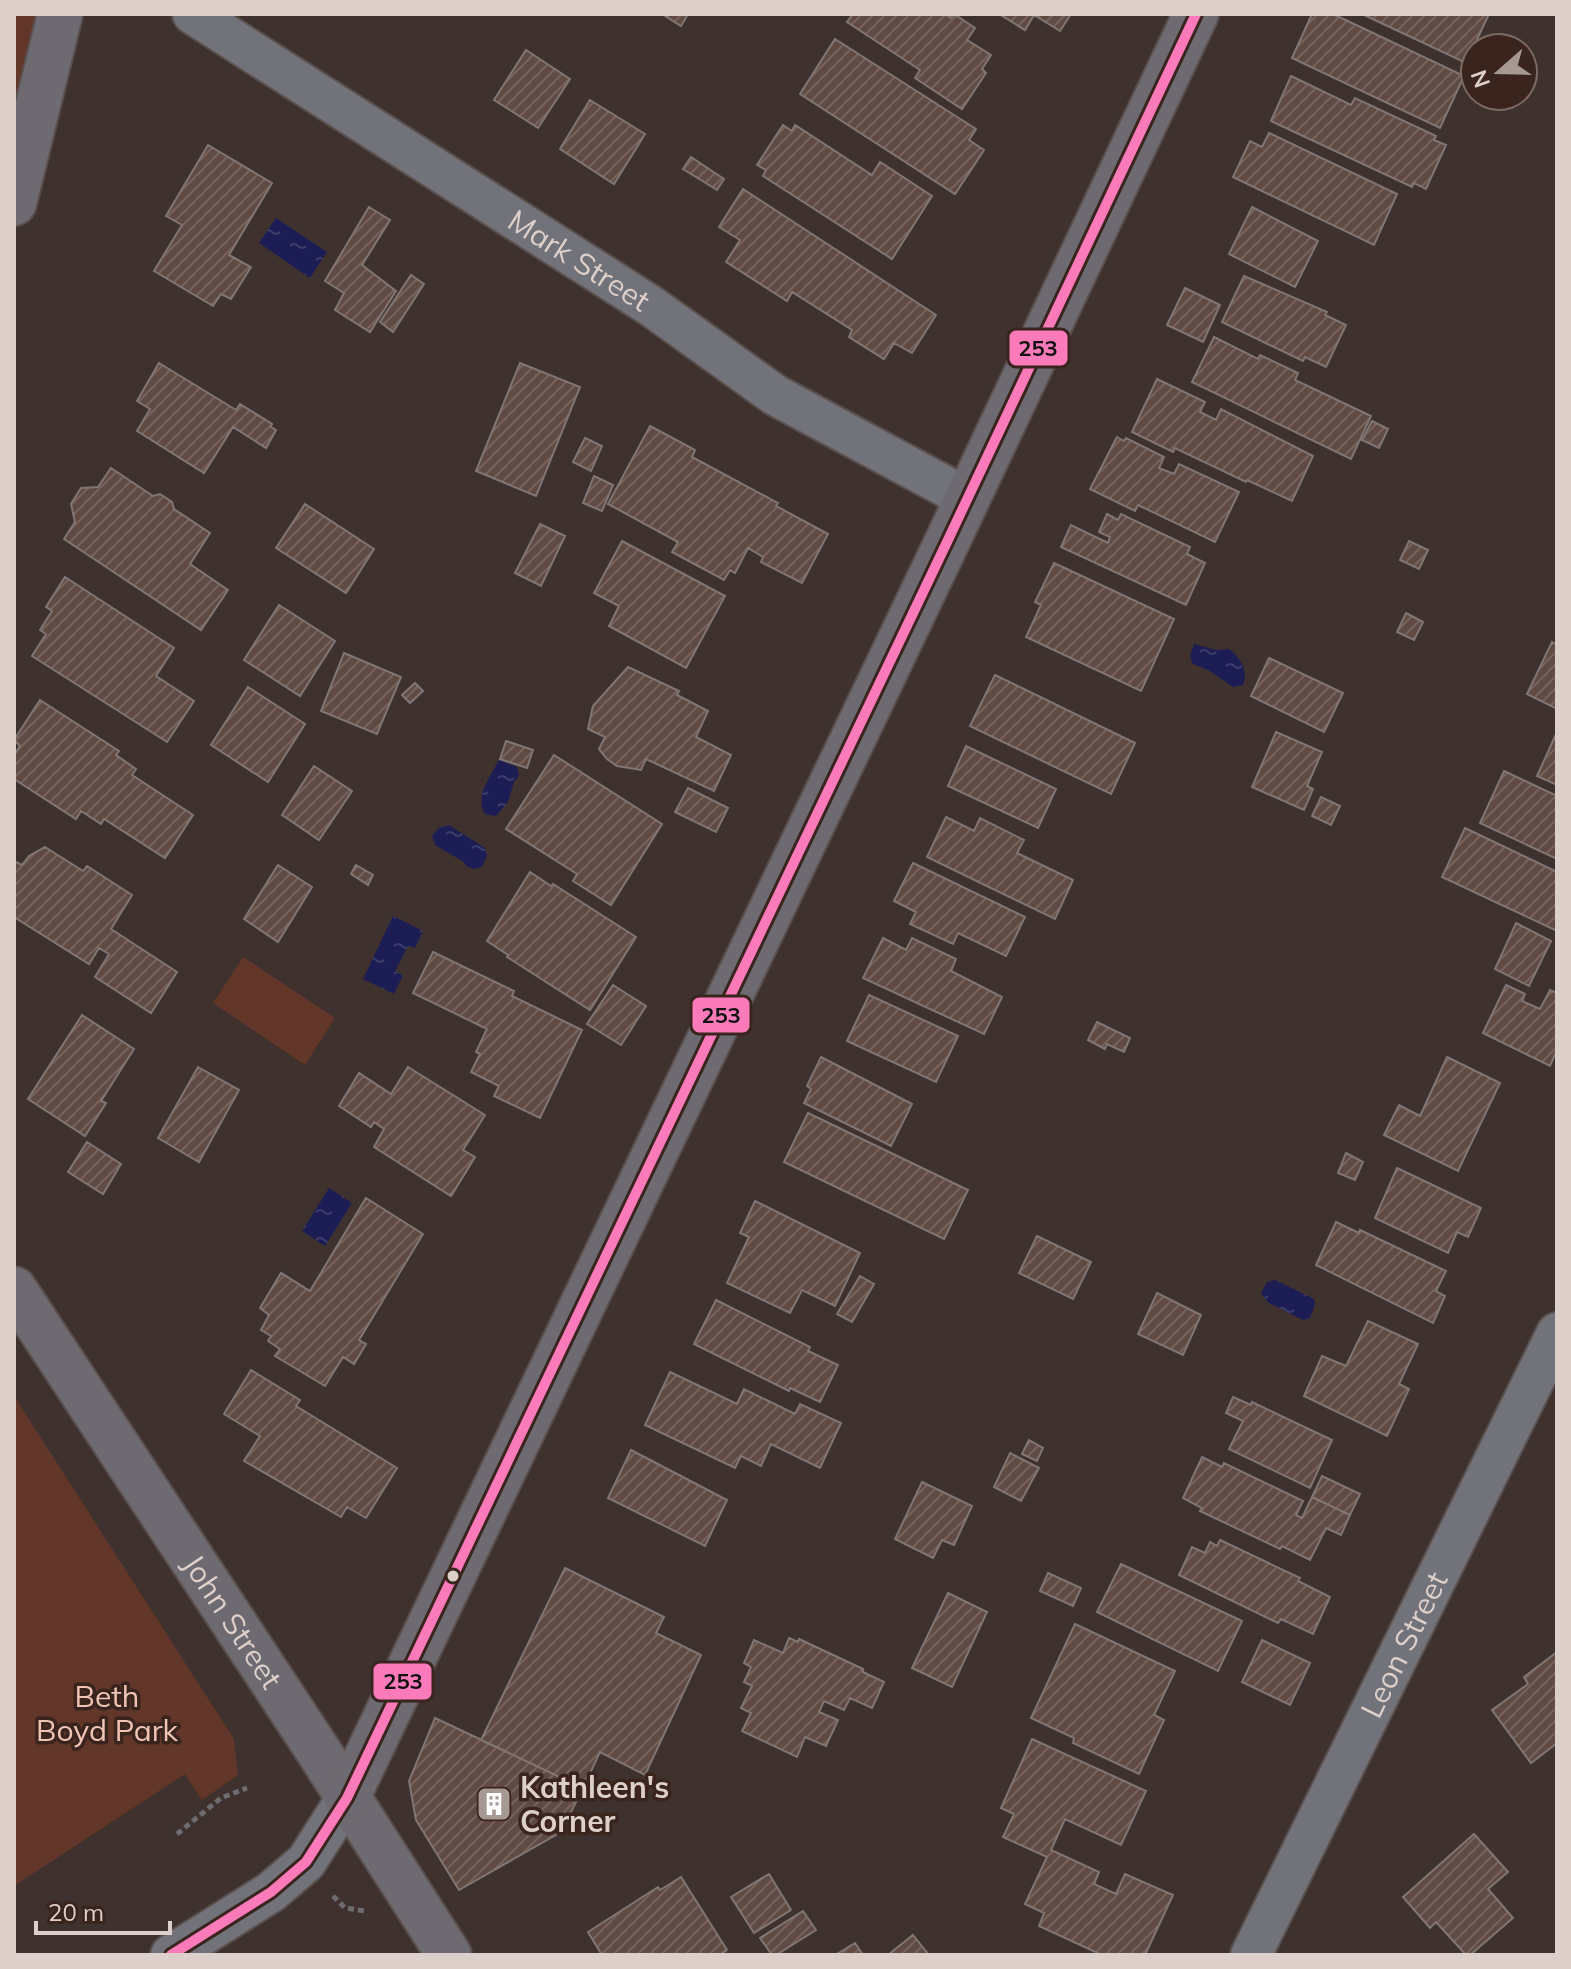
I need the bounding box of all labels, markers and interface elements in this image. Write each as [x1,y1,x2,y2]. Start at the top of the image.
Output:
north arrow [1459,32,1539,112]
text: N [1464,66,1496,91]
street label: Mark Street [501,201,657,319]
line badge: 253 [1008,329,1069,367]
text: 253 [1018,334,1058,362]
line badge: 253 [691,996,751,1034]
text: 253 [701,1001,741,1029]
street label: John Street [175,1547,291,1696]
street label: Leon Street [1352,1565,1456,1724]
unlabelled marker [445,1568,461,1584]
line badge: 253 [372,1662,433,1701]
text: 253 [383,1667,423,1695]
park label: Beth Boyd Park [36,1677,179,1749]
place label: Kathleen's Corner [520,1768,669,1840]
building icon: Kathleen's Corner [475,1785,513,1823]
scale bar [36,1885,170,1935]
text: 20 m [48,1897,104,1927]

